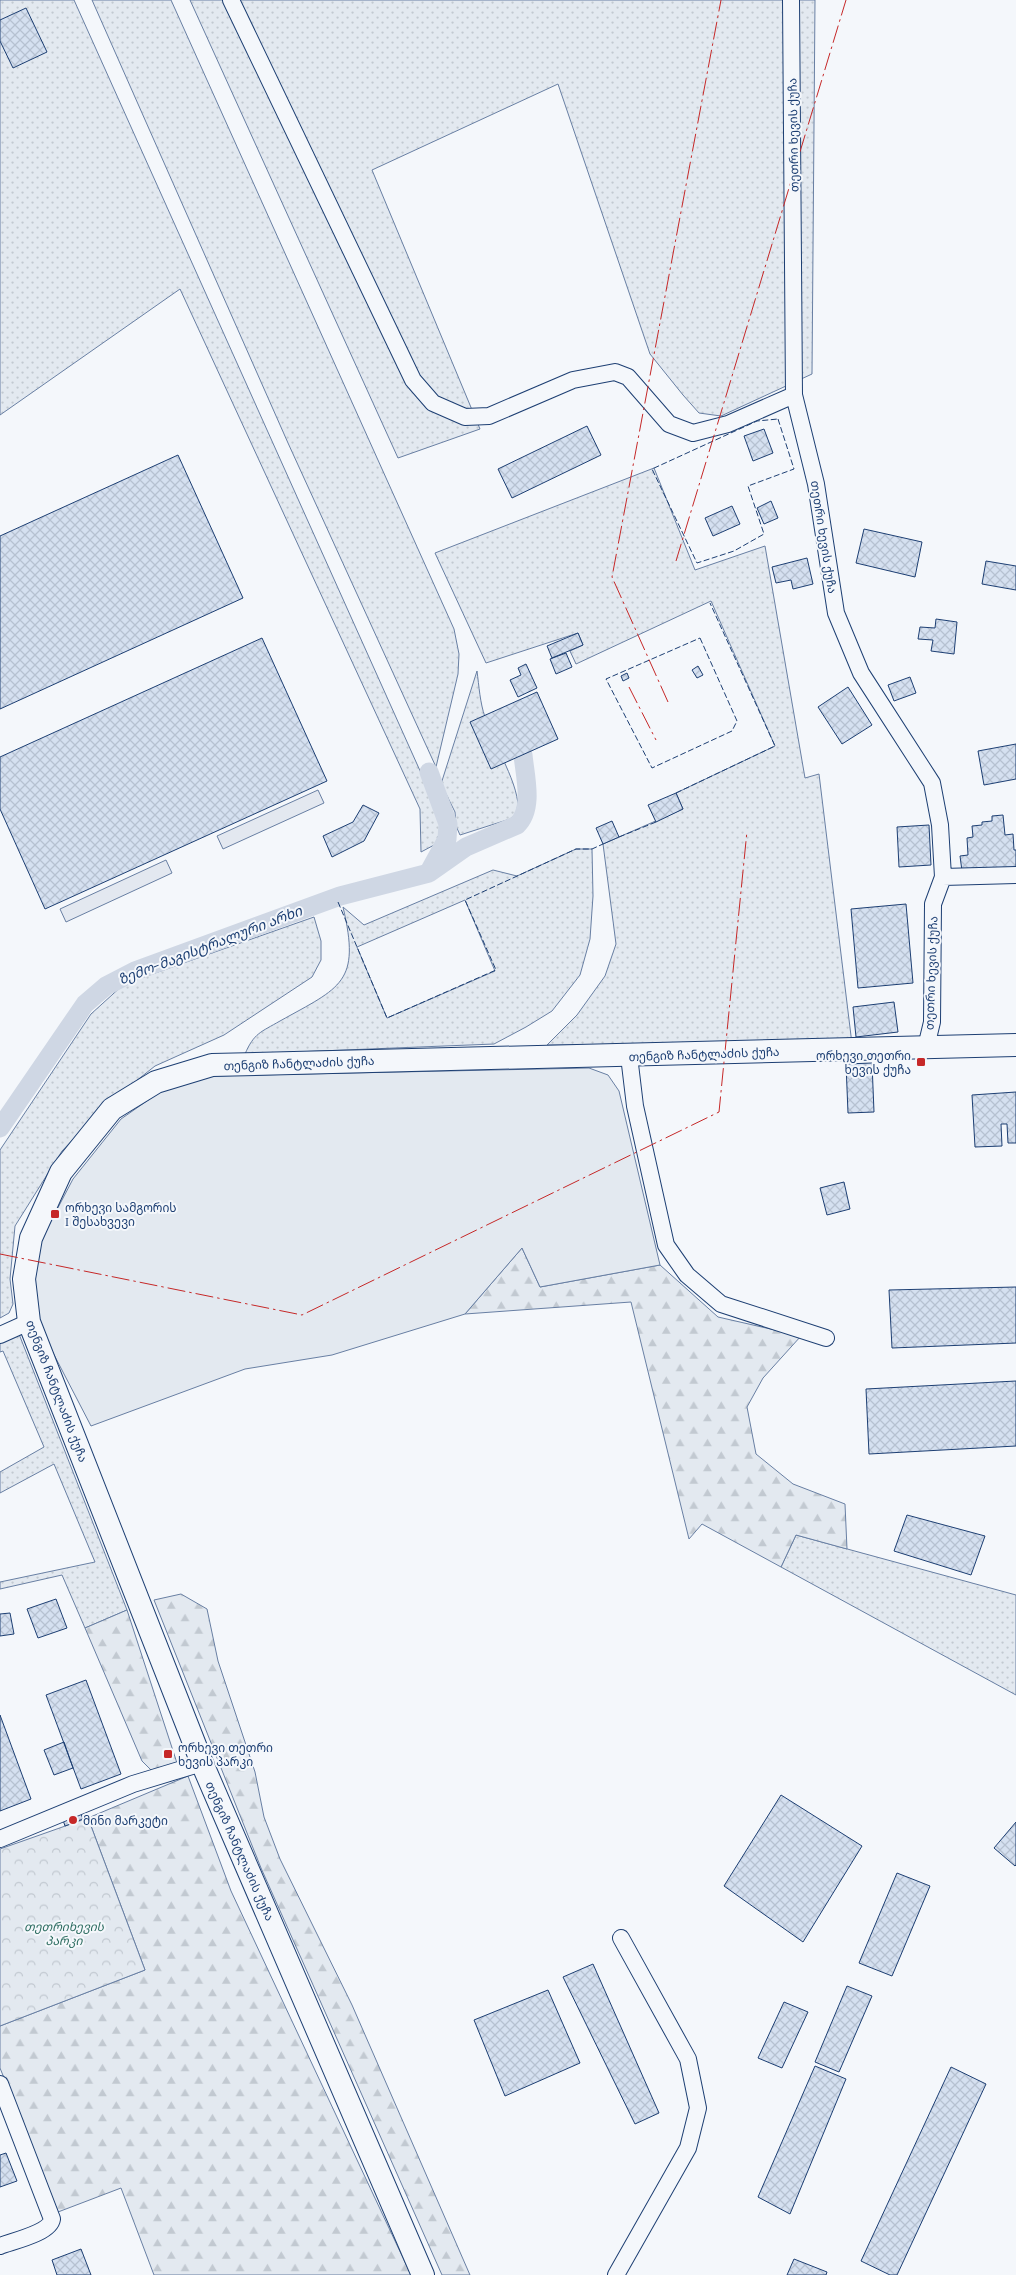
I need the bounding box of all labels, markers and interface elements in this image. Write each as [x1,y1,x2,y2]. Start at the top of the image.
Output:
street label: თეთრი ხევის ქუჩა [785,78,801,192]
street label: თეთრი ხევის ქუჩა [808,479,840,595]
water label: ზემო-მაგისტრალური არხი [116,901,305,988]
street label: თეთრი ხევის ქუჩა [922,916,940,1030]
street label: თენგიზ ჩანტლაძის ქუჩა [628,1044,780,1065]
place label: ორხევი თეთრი ხევის ქუჩა [816,1048,911,1077]
street label: თენგიზ ჩანტლაძის ქუჩა [223,1053,375,1074]
marker: ორხევი თეთრი ხევის ქუჩა [915,1056,927,1068]
place label: ორხევი სამგორის I შესახვევი [65,1200,177,1229]
marker: ორხევი სამგორის I შესახვევი [49,1208,61,1220]
street label: თენგიზ ჩანტლაძის ქუჩა [22,1318,91,1465]
place label: ორხევი თეთრი ხევის პარკი [178,1740,273,1769]
marker: ორხევი თეთრი ხევის პარკი [162,1748,174,1760]
street label: თენგიზ ჩანტლაძის ქუჩა [201,1779,278,1923]
place label: მინი მარკეტი [83,1813,168,1828]
marker: მინი მარკეტი [67,1814,79,1826]
park label: თეთრიხევის პარკი [24,1919,105,1948]

